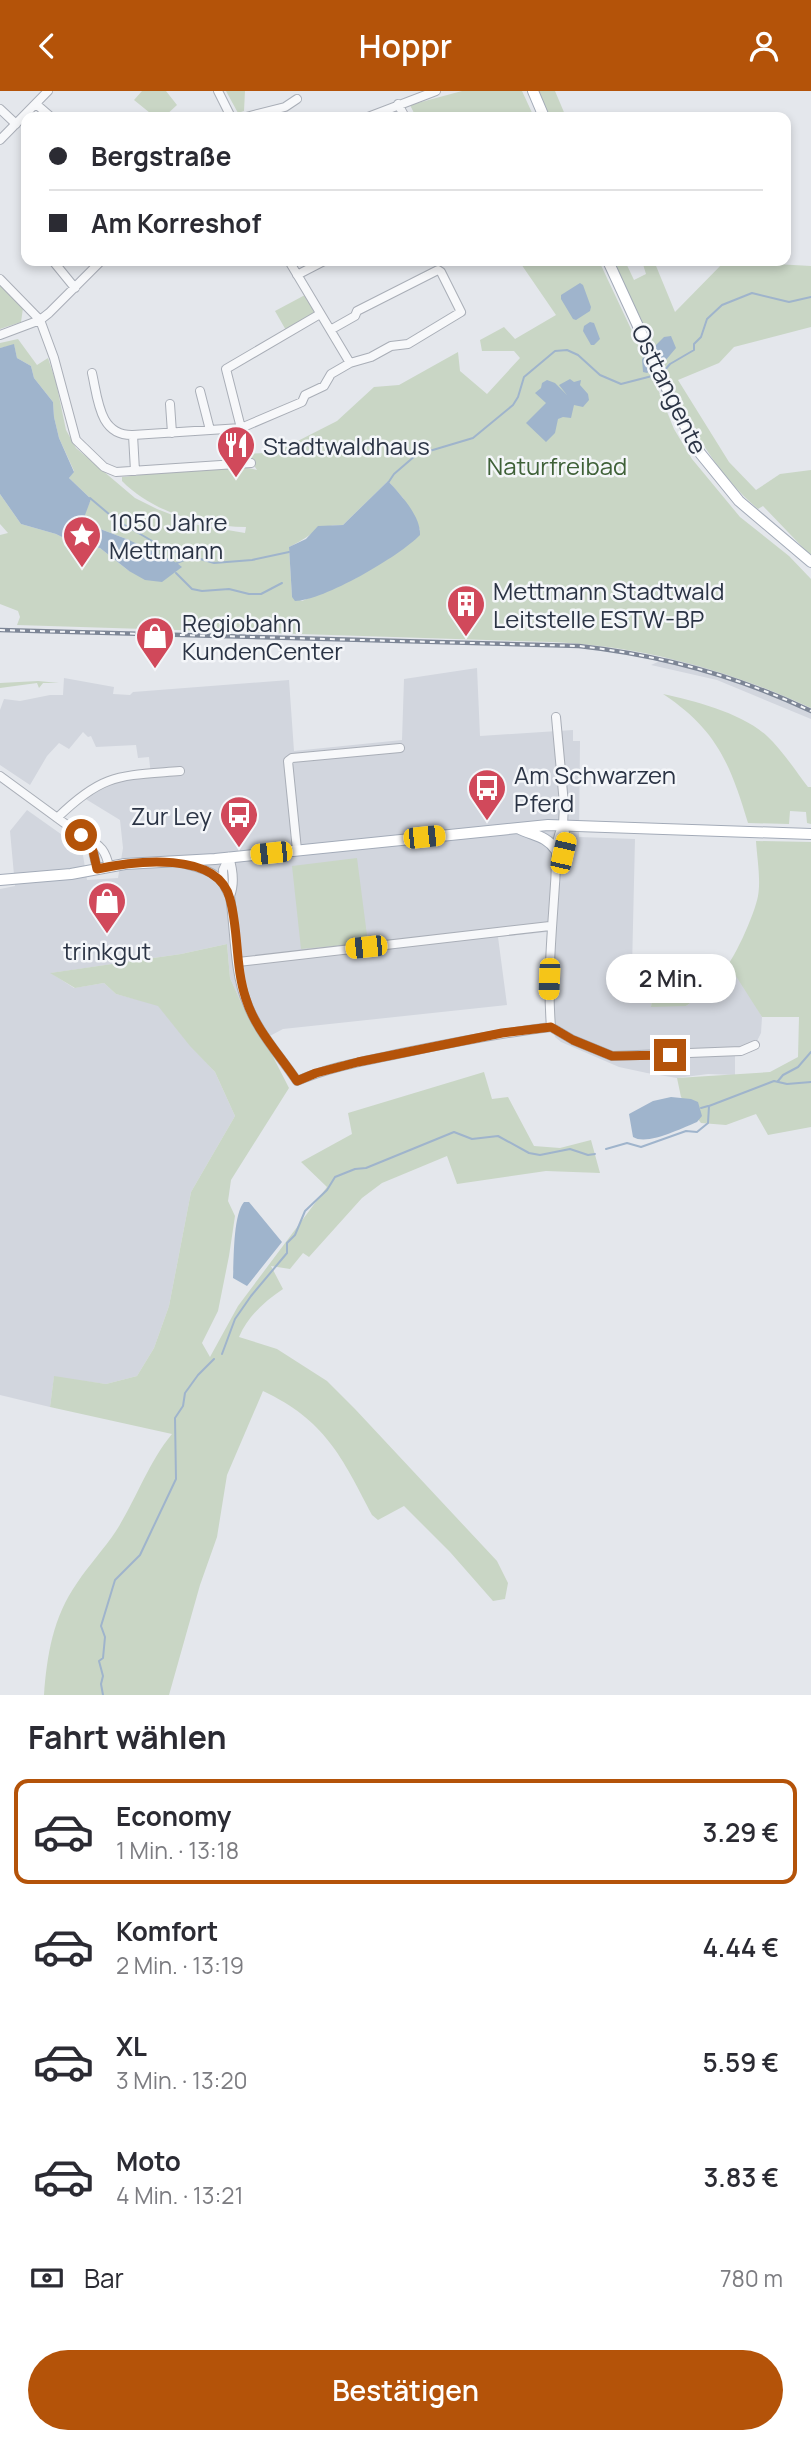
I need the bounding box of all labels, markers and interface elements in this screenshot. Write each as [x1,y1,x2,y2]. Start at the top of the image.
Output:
text: Hoppr [359,24,452,68]
icon: back [28,27,66,65]
icon: person [745,27,783,65]
text: Bergstraße [91,138,231,174]
text: Am Korreshof [91,205,261,241]
street label: Osttangente [624,319,716,459]
restaurant icon: Stadtwaldhaus [215,424,257,479]
place label: Stadtwaldhaus [263,429,430,462]
park label: Naturfreibad [487,449,627,482]
place label: 1050 Jahre Mettmann [109,505,227,566]
place icon: 1050 Jahre Mettmann [61,514,103,569]
place label: Mettmann Stadtwald Leitstelle ESTW-BP [493,574,724,635]
building icon: Mettmann Stadtwald Leitstelle ESTW-BP [445,583,487,638]
place label: Regiobahn KundenCenter [182,606,343,667]
shop icon: Regiobahn KundenCenter [134,615,176,670]
place label: Am Schwarzen Pferd [514,758,676,819]
bus stop icon: Am Schwarzen Pferd [466,767,508,822]
bus stop icon: Zur Ley [218,794,260,849]
place label: Zur Ley [131,799,212,832]
route start [65,819,97,851]
car [403,824,446,850]
car [549,830,578,876]
car [250,840,293,866]
shop icon: trinkgut [86,880,128,935]
place label: trinkgut [63,934,151,967]
car [345,934,388,960]
callout: 2 Min. [605,953,735,1003]
car [538,958,561,1000]
text: 2 Min. [639,962,703,994]
route end [654,1039,686,1071]
text: Fahrt wählen [28,1715,227,1759]
text: Economy [116,1798,231,1834]
icon: car [32,1800,95,1863]
text: 3.29 € [703,1814,779,1850]
text: 1 Min. · 13:18 [116,1834,239,1866]
text: Komfort [116,1913,218,1949]
icon: car [32,1915,95,1978]
text: 4.44 € [703,1929,779,1965]
text: 2 Min. · 13:19 [116,1949,244,1981]
text: XL [116,2028,147,2064]
icon: car [32,2030,95,2093]
text: 5.59 € [702,2044,779,2080]
text: 3 Min. · 13:20 [116,2064,248,2096]
text: Moto [116,2143,181,2179]
icon: car [32,2145,95,2208]
text: 3.83 € [704,2159,779,2195]
text: 4 Min. · 13:21 [116,2179,243,2211]
icon: cash [28,2259,66,2297]
text: Bar [84,2260,124,2296]
text: 780 m [720,2262,783,2294]
button: Bestätigen [28,2350,783,2430]

